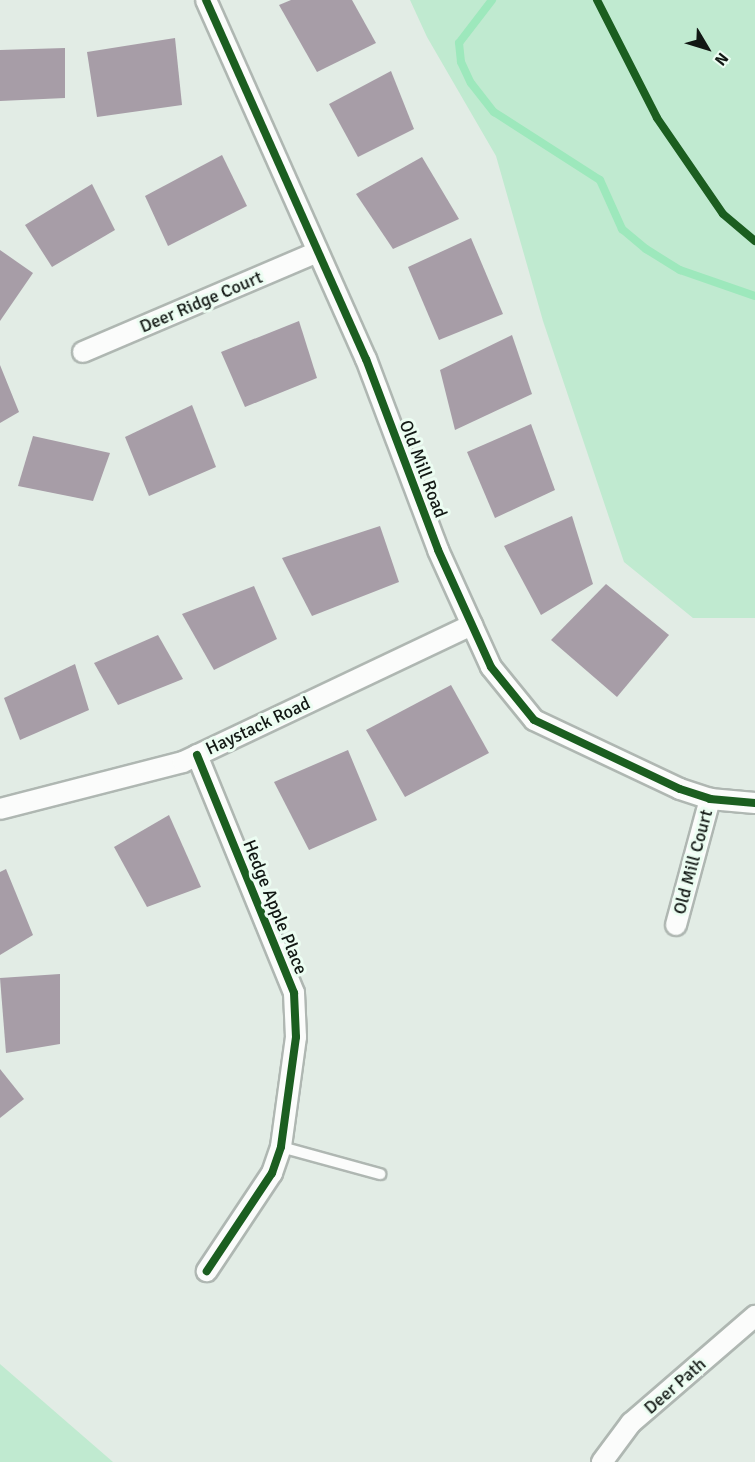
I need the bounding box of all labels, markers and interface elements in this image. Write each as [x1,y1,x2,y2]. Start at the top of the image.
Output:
north arrow [677,18,737,78]
text: N [710,49,732,70]
street label: Deer Ridge Court [136,266,266,338]
street label: Old Mill Road [394,417,452,521]
street label: Haystack Road [202,692,314,760]
street label: Old Mill Court [669,807,717,917]
street label: Hedge Apple Place [238,837,312,977]
street label: Deer Path [640,1353,710,1419]

